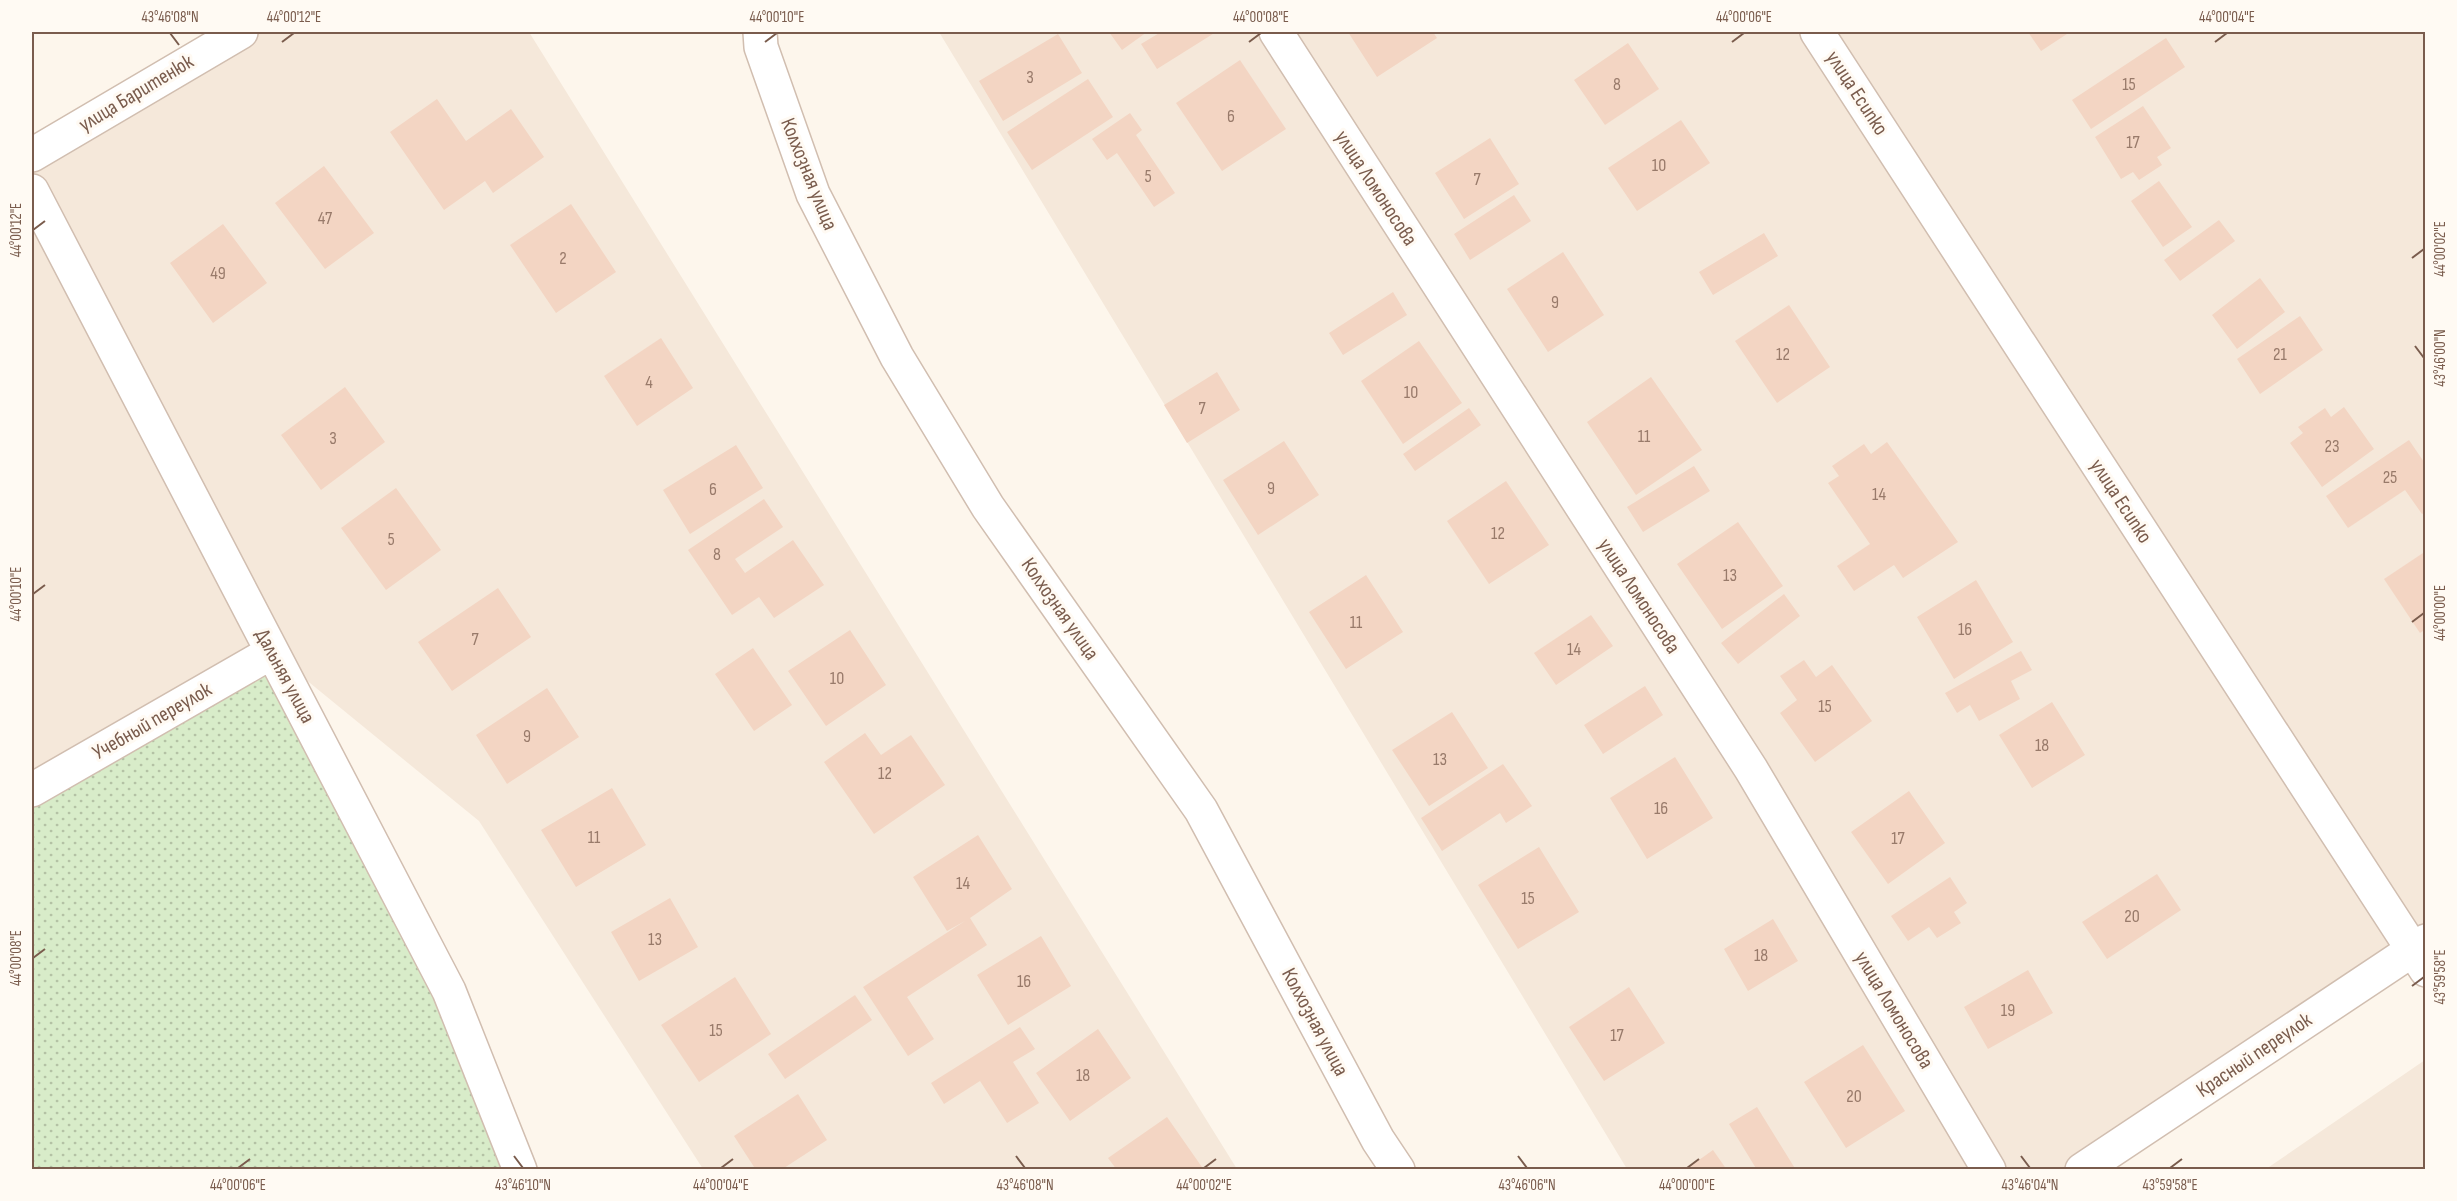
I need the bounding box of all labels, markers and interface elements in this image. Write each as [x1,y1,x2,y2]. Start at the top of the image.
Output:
text: 43°46'08"N [141,8,199,27]
text: 44°00'12"E [267,8,321,27]
text: 44°00'10"E [750,8,804,27]
text: 44°00'08"E [1233,8,1289,27]
text: 44°00'06"E [1716,8,1772,27]
text: 44°00'04"E [2199,8,2255,27]
street label: улица Есипко [1821,46,1893,140]
street label: улица Баритенюк [74,49,198,137]
house number: 3 [1026,67,1034,88]
house number: 8 [1613,74,1621,95]
house number: 15 [2122,74,2136,95]
house number: 6 [1227,106,1235,127]
street label: Колхозная улица [775,114,843,234]
street label: улица Ломоносова [1329,126,1423,250]
house number: 17 [2126,132,2141,153]
house number: 10 [1652,155,1666,176]
house number: 5 [1144,166,1152,187]
house number: 7 [1473,169,1481,190]
text: 44°00'12"E [7,203,26,257]
house number: 47 [318,208,333,229]
text: 44°00'02"E [2431,221,2450,277]
house number: 2 [559,248,567,269]
house number: 49 [210,263,226,284]
house number: 9 [1551,292,1559,313]
text: 43°46'00"N [2431,329,2450,387]
house number: 12 [1776,344,1790,365]
house number: 21 [2273,344,2288,365]
house number: 4 [645,372,653,393]
house number: 10 [1404,382,1418,403]
house number: 7 [1198,398,1206,419]
house number: 11 [1638,426,1651,447]
house number: 3 [329,428,337,449]
house number: 23 [2325,436,2340,457]
street label: улица Есипко [2085,454,2157,548]
house number: 25 [2383,467,2397,488]
house number: 9 [1267,478,1275,499]
house number: 6 [709,479,717,500]
house number: 14 [1872,484,1886,505]
house number: 12 [1491,523,1505,544]
house number: 5 [387,529,395,550]
street label: улица Ломоносова [1592,534,1686,658]
house number: 8 [713,544,721,565]
street label: Колхозная улица [1016,553,1104,665]
house number: 13 [1723,565,1737,586]
text: 44°00'10"E [7,567,26,621]
text: 44°00'00"E [2431,585,2450,641]
house number: 11 [1350,612,1363,633]
house number: 16 [1958,619,1972,640]
street label: Дальняя улица [250,625,320,727]
house number: 7 [471,629,479,650]
house number: 14 [1567,639,1581,660]
house number: 10 [830,668,844,689]
street label: Учебный переулок [88,677,216,765]
house number: 15 [1818,696,1832,717]
house number: 9 [523,726,531,747]
house number: 18 [2035,735,2049,756]
house number: 13 [1433,749,1447,770]
house number: 12 [878,763,892,784]
house number: 16 [1654,798,1668,819]
house number: 11 [588,827,601,848]
house number: 17 [1891,828,1906,849]
house number: 14 [956,873,970,894]
house number: 15 [1521,888,1535,909]
house number: 20 [2124,906,2140,927]
house number: 13 [648,929,662,950]
text: 44°00'08"E [7,930,26,986]
house number: 18 [1754,945,1768,966]
street label: улица Ломоносова [1849,947,1939,1073]
text: 43°59'58"E [2431,949,2450,1005]
street label: Колхозная улица [1276,964,1354,1080]
house number: 16 [1017,971,1031,992]
house number: 19 [2001,1000,2015,1021]
street label: Красный переулок [2192,1007,2317,1103]
house number: 15 [709,1020,723,1041]
house number: 17 [1610,1025,1625,1046]
house number: 18 [1076,1065,1090,1086]
house number: 20 [1846,1086,1862,1107]
text: 44°00'06"E [210,1176,266,1195]
text: 43°46'10"N [495,1176,551,1195]
text: 44°00'04"E [693,1176,749,1195]
text: 43°46'08"N [996,1176,1054,1195]
text: 44°00'02"E [1176,1176,1232,1195]
text: 43°46'06"N [1498,1176,1556,1195]
text: 44°00'00"E [1659,1176,1715,1195]
text: 43°46'04"N [2002,1176,2058,1195]
text: 43°59'58"E [2142,1176,2198,1195]

